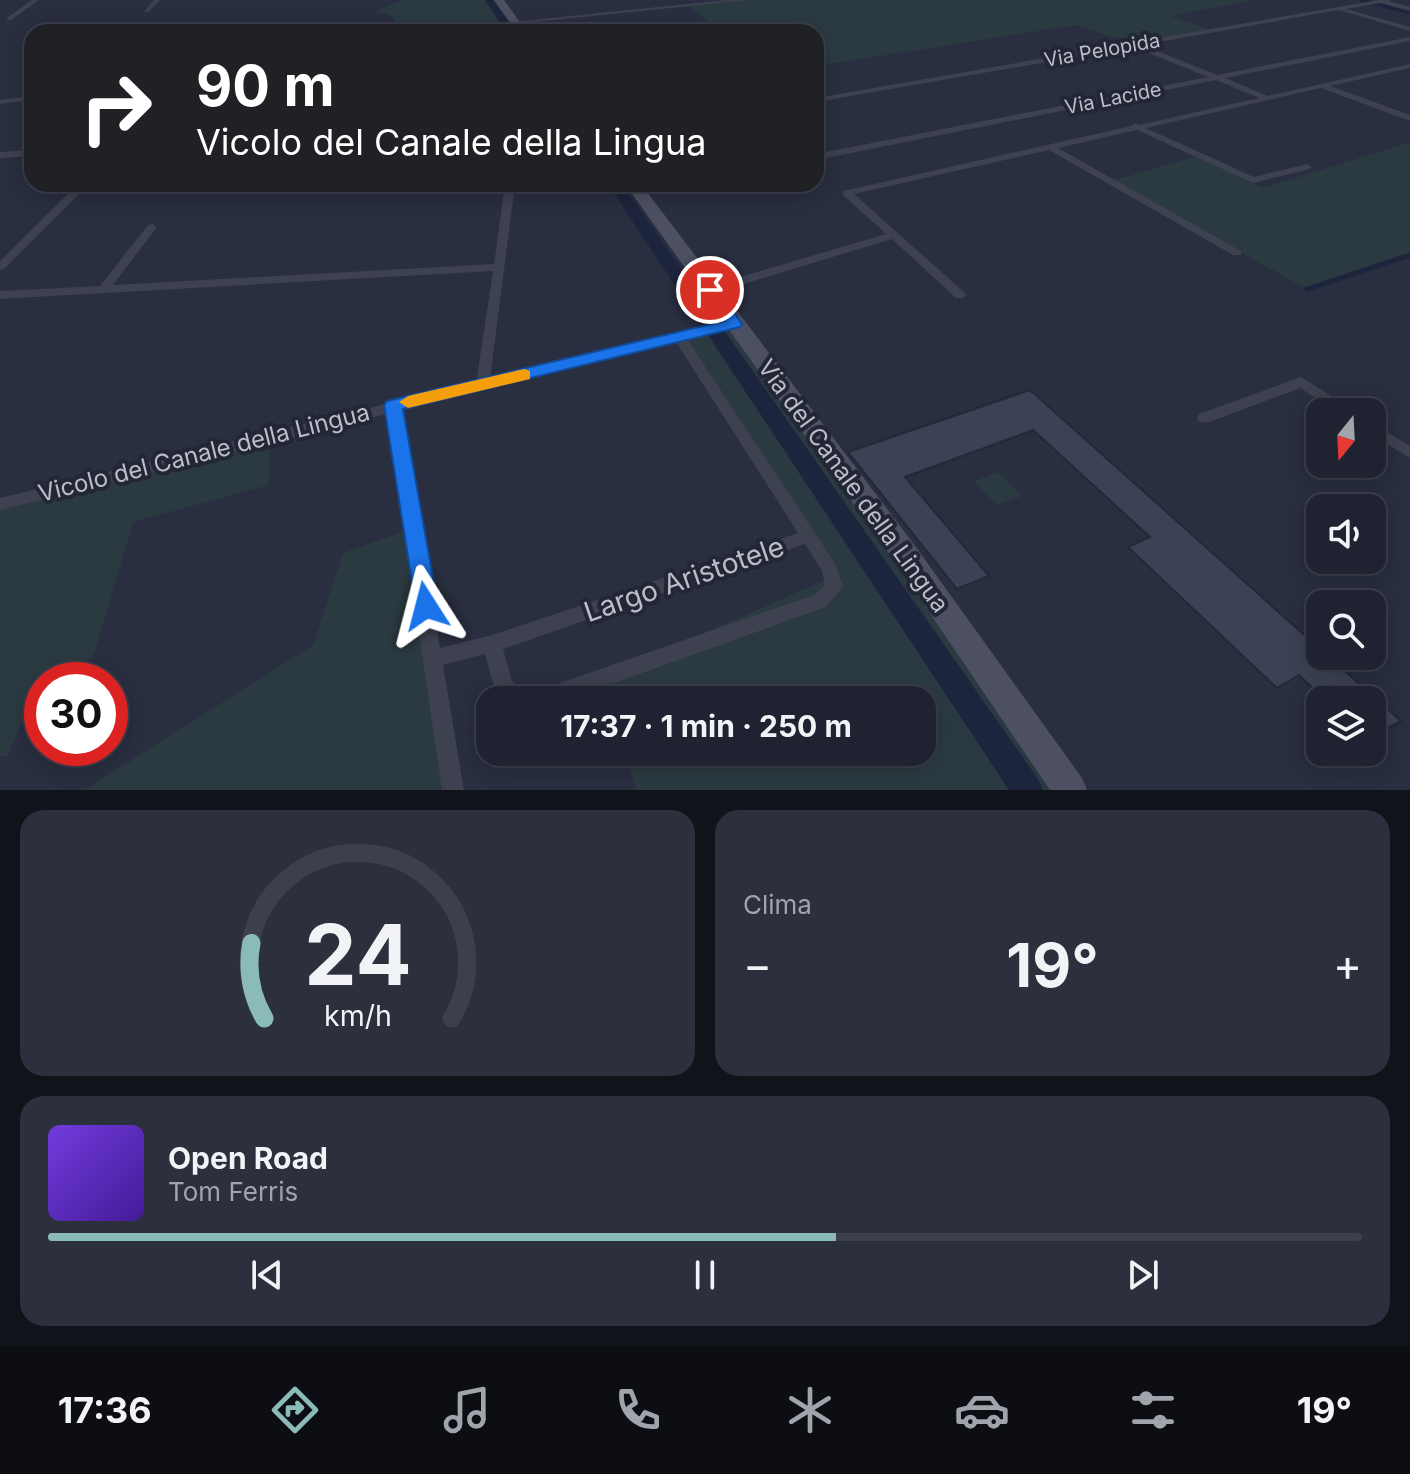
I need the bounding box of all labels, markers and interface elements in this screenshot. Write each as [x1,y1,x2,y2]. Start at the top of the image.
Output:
street label: Via Pelopida [1042,28,1162,72]
text: 90 m [196,52,335,120]
icon: right [64,56,168,160]
street label: Via Lacide [1063,77,1163,119]
text: Vicolo del Canale della Lingua [196,120,707,164]
pin [676,256,744,324]
icon: arrive [688,268,732,312]
street label: Via del Canale della Lingua [752,354,955,618]
street label: Vicolo del Canale della Lingua [35,397,373,508]
north arrow [1306,398,1386,478]
map controls [1306,398,1386,766]
button: sound [1306,494,1386,574]
street label: Largo Aristotele [580,529,788,629]
position arrow [384,564,468,648]
button: search [1306,590,1386,670]
speed limit sign: 30 [24,662,128,766]
button: layers [1306,686,1386,766]
text: 17:37 · 1 min · 250 m [560,708,852,744]
text: Clima [743,889,812,920]
text: 24 [304,904,411,1005]
text: 19° [1006,929,1099,1001]
text: − [743,938,772,992]
text: + [1333,938,1362,992]
text: km/h [324,998,391,1033]
text: Open Road [168,1140,328,1176]
text: Tom Ferris [168,1176,298,1207]
icon: previous [245,1253,289,1297]
icon: pause [683,1253,727,1297]
icon: next [1121,1253,1165,1297]
icon: directions [267,1382,323,1438]
icon: music [439,1382,495,1438]
icon: phone [610,1382,666,1438]
icon: climate [782,1382,838,1438]
icon: car [954,1382,1010,1438]
icon: filters [1125,1382,1181,1438]
text: 17:36 [58,1388,152,1432]
text: 19° [1297,1388,1352,1432]

